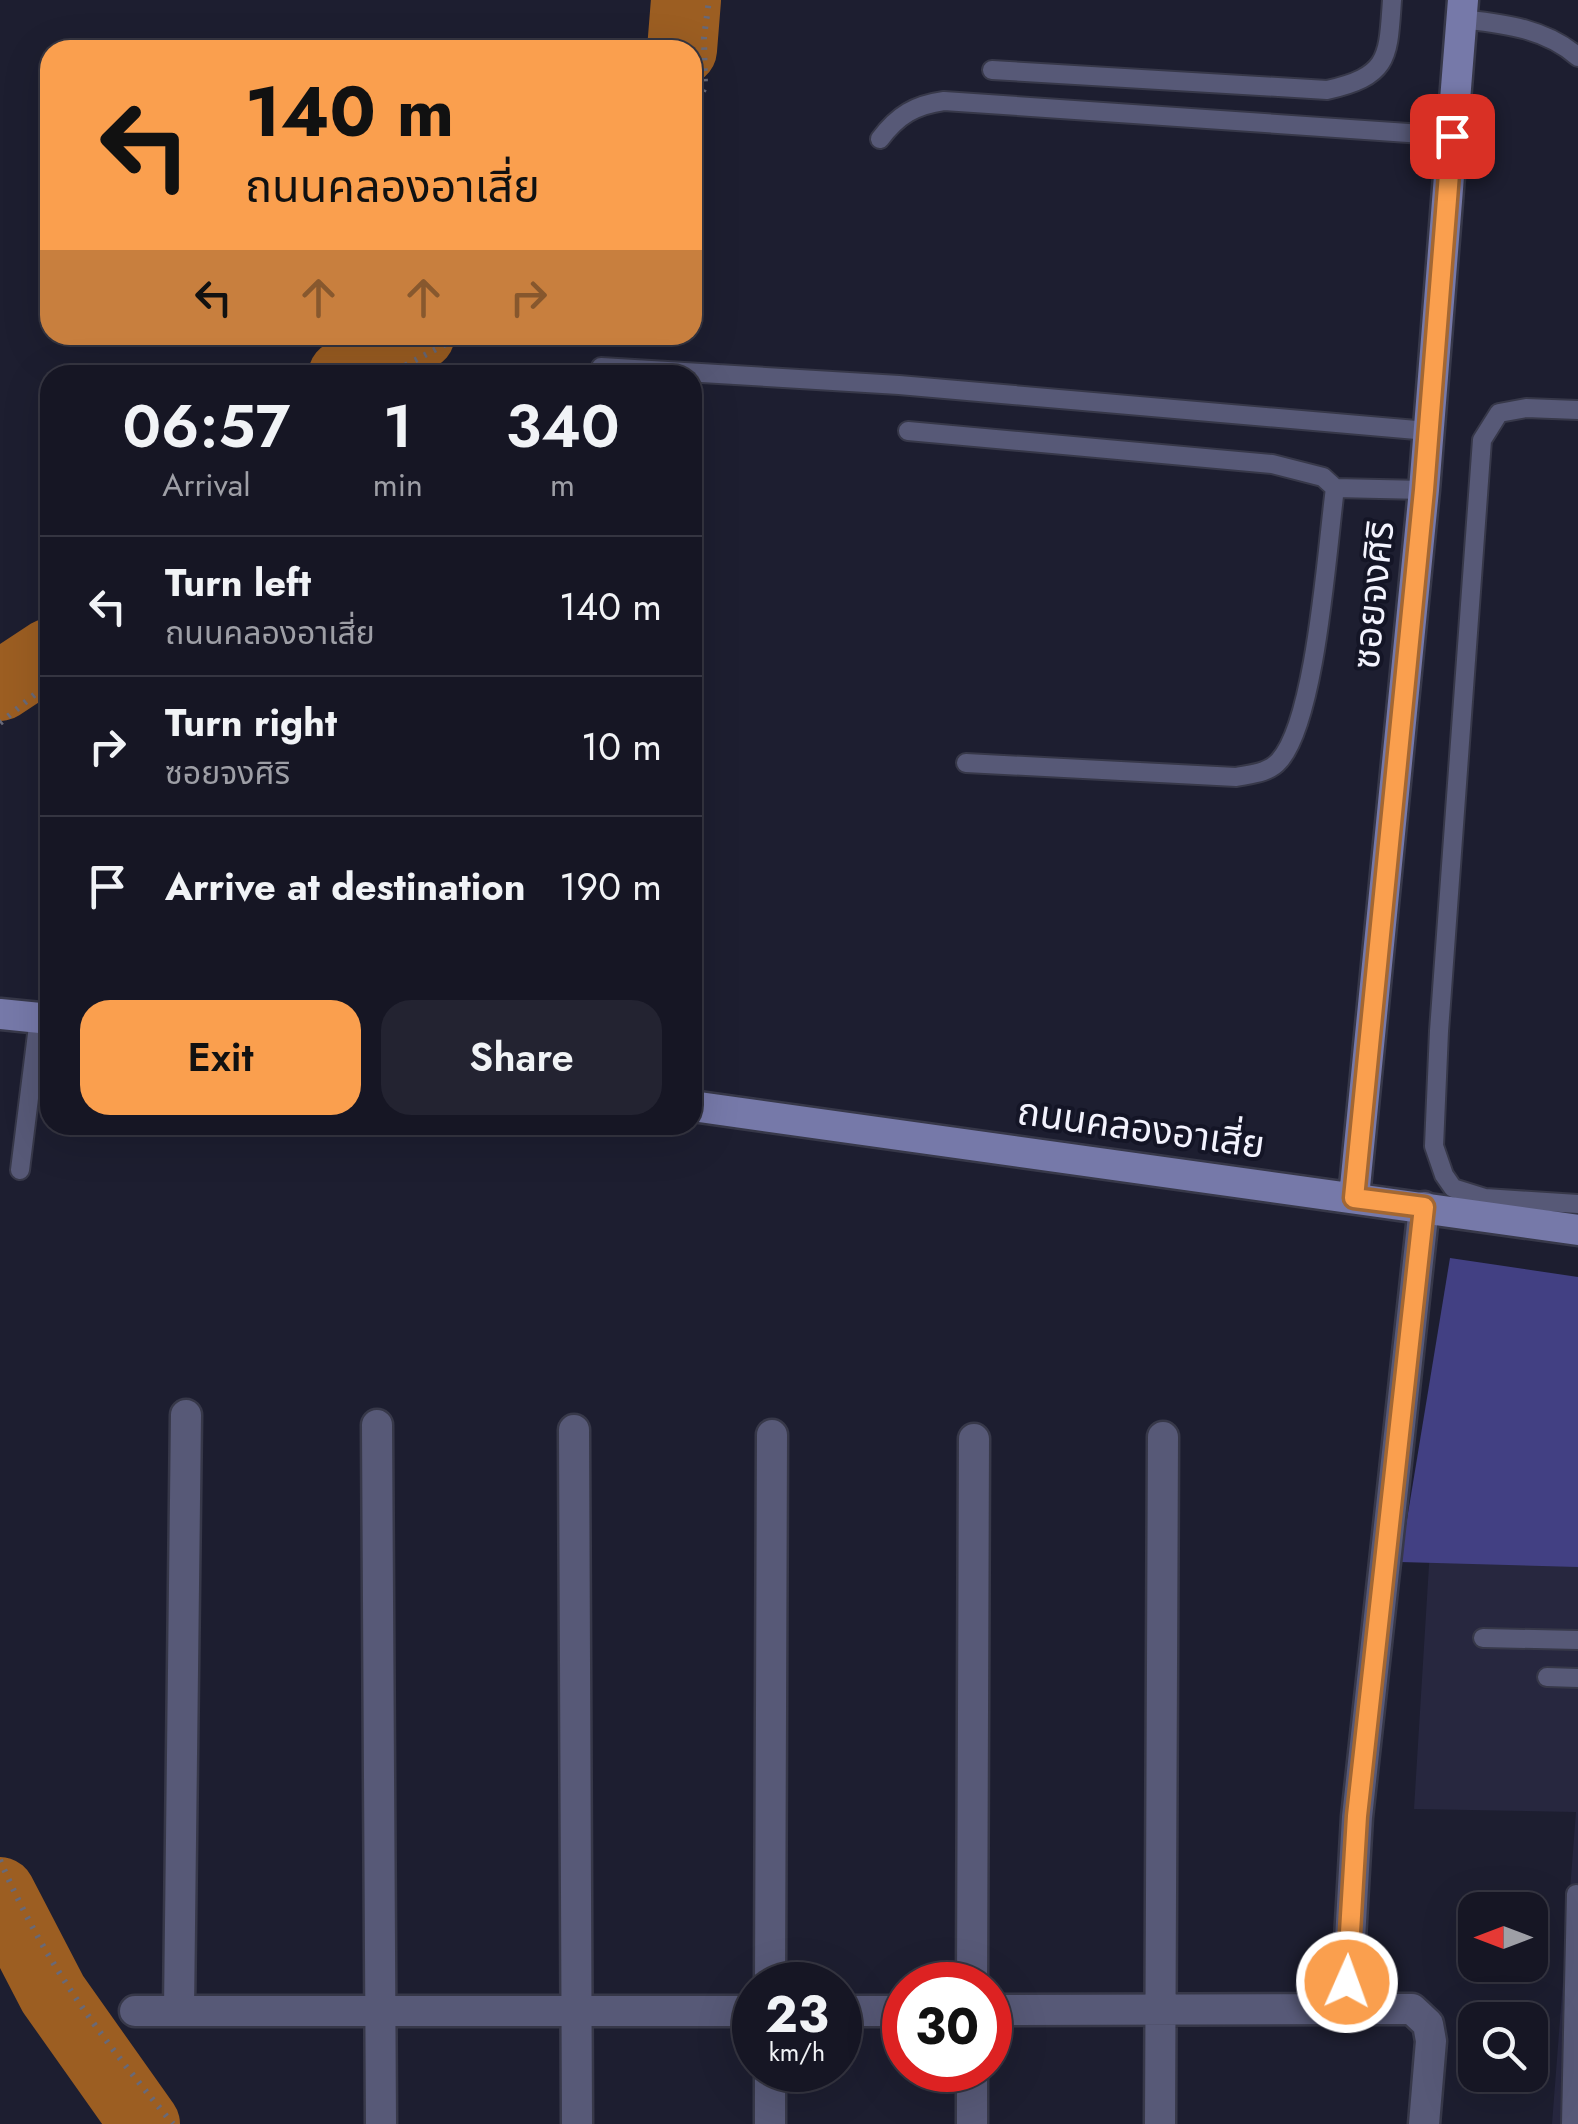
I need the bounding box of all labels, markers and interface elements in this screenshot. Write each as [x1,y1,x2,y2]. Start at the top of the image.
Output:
text: 140 m [245,61,454,162]
icon: left [80,80,210,210]
pin [1410,94,1495,179]
icon: arrive [1425,109,1480,164]
text: ถนนคลองอาเสี่ย [245,154,540,219]
icon: left [186,270,241,325]
icon: ahead [291,270,346,325]
icon: ahead [396,270,451,325]
icon: right [501,270,556,325]
text: 06:57 [122,383,290,470]
text: 1 [383,383,413,470]
text: 340 [505,383,620,470]
text: Arrival [162,462,251,508]
text: min [373,462,423,508]
text: m [550,462,575,508]
street label: ซอยจงศิริ [1337,518,1408,672]
text: Turn left [165,555,311,610]
icon: left [80,579,135,634]
text: 140 m [559,579,662,634]
text: ถนนคลองอาเสี่ย [165,610,375,656]
text: Turn right [165,695,337,750]
icon: right [80,719,135,774]
text: 10 m [581,719,662,774]
text: ซอยจงศิริ [165,750,290,796]
icon: arrive [80,859,135,914]
text: Arrive at destination [165,859,526,914]
text: 190 m [559,859,662,914]
button: Exit [80,1000,361,1115]
button: Share [381,1000,662,1115]
street label: ถนนคลองอาเสี่ย [1014,1083,1268,1172]
north arrow [1458,1892,1548,1982]
map controls [1458,1892,1548,2092]
position arrow [1295,1930,1399,2034]
speed limit sign: 30 [882,1962,1012,2092]
text: 23 [765,1978,829,2051]
button: search [1458,2002,1548,2092]
text: km/h [769,2034,825,2070]

